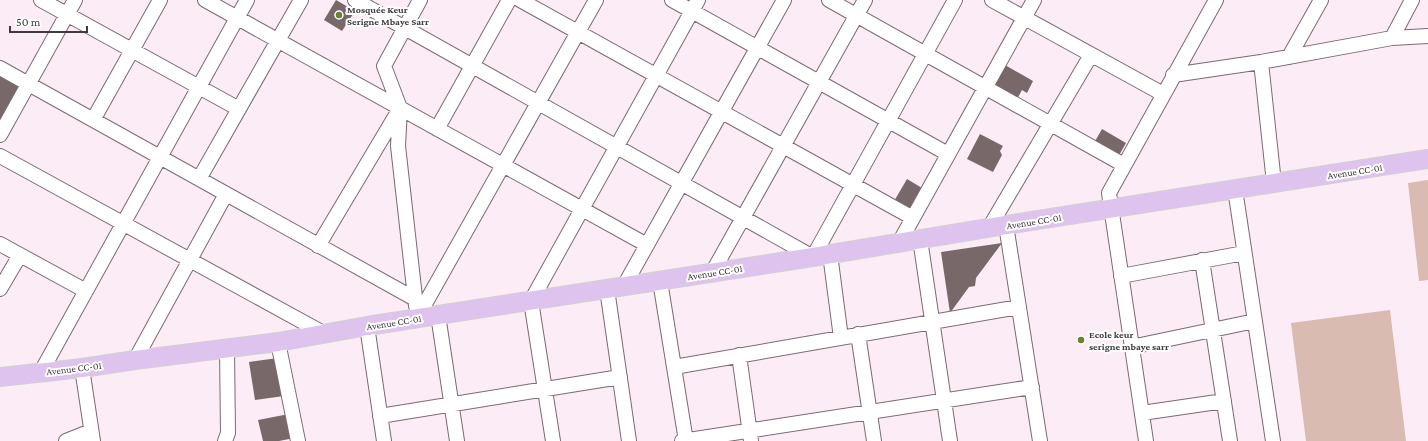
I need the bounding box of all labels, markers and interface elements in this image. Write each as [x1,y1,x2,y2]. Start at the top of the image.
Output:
place label: Mosquée Keur Serigne Mbaye Sarr [347,4,429,27]
scale bar [10,8,87,34]
marker: Mosquée Keur Serigne Mbaye Sarr [334,10,344,20]
text: 50 m [16,15,41,29]
street label: Avenue CC-01 [1327,162,1383,181]
street label: Avenue CC-01 [1006,212,1062,231]
street label: Avenue CC-01 [687,263,743,282]
street label: Avenue CC-01 [366,313,422,332]
place label: Ecole keur serigne mbaye sarr [1089,329,1169,352]
marker: Ecole keur serigne mbaye sarr [1076,335,1086,345]
street label: Avenue CC-01 [46,360,102,377]

